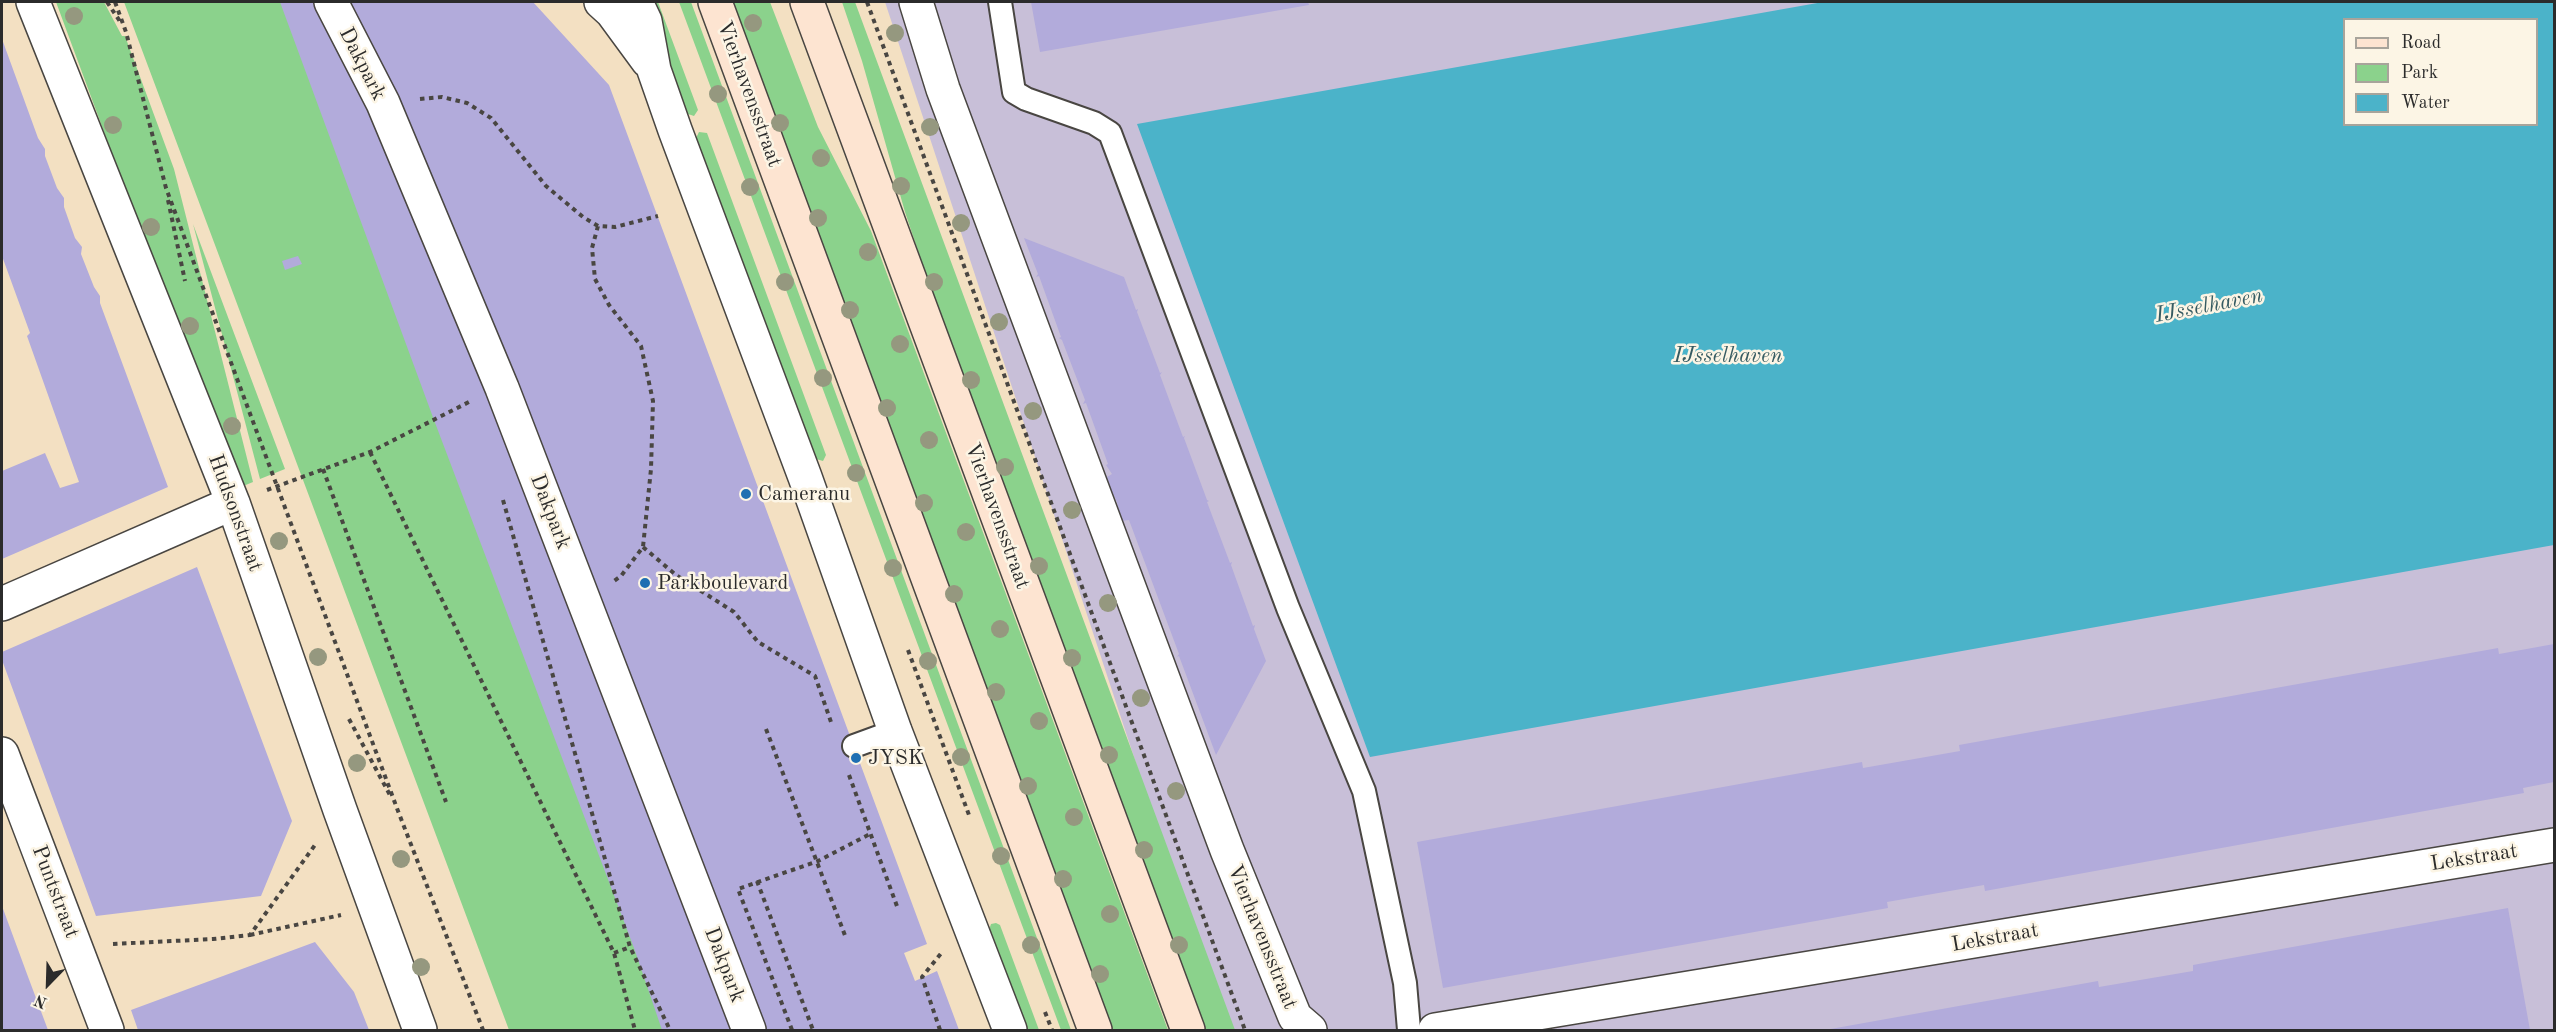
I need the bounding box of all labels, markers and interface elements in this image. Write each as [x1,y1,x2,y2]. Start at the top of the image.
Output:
street label: Vierhavensstraat [711,17,787,171]
legend [2343,18,2538,126]
street label: Dakpark [333,23,391,105]
text: Road [2401,34,2441,52]
text: Park [2401,64,2438,82]
text: Water [2401,94,2450,112]
water label: IJsselhaven [2153,283,2265,329]
water label: IJsselhaven [1673,343,1783,369]
street label: Vierhavensstraat [959,439,1035,593]
street label: Hudsonstraat [202,451,268,575]
street label: Dakpark [524,471,576,553]
place label: Cameranu [758,481,850,507]
marker: Cameranu [739,487,753,501]
place label: Parkboulevard [657,570,788,596]
marker: Parkboulevard [638,576,652,590]
place label: JYSK [868,745,924,771]
marker: JYSK [849,751,863,765]
street label: Lekstraat [2429,839,2519,877]
street label: Puntstraat [26,842,84,942]
street label: Vierhavensstraat [1222,861,1302,1013]
street label: Lekstraat [1950,918,2040,958]
street label: Dakpark [698,924,750,1006]
north arrow [18,954,78,1014]
text: N [32,991,50,1010]

